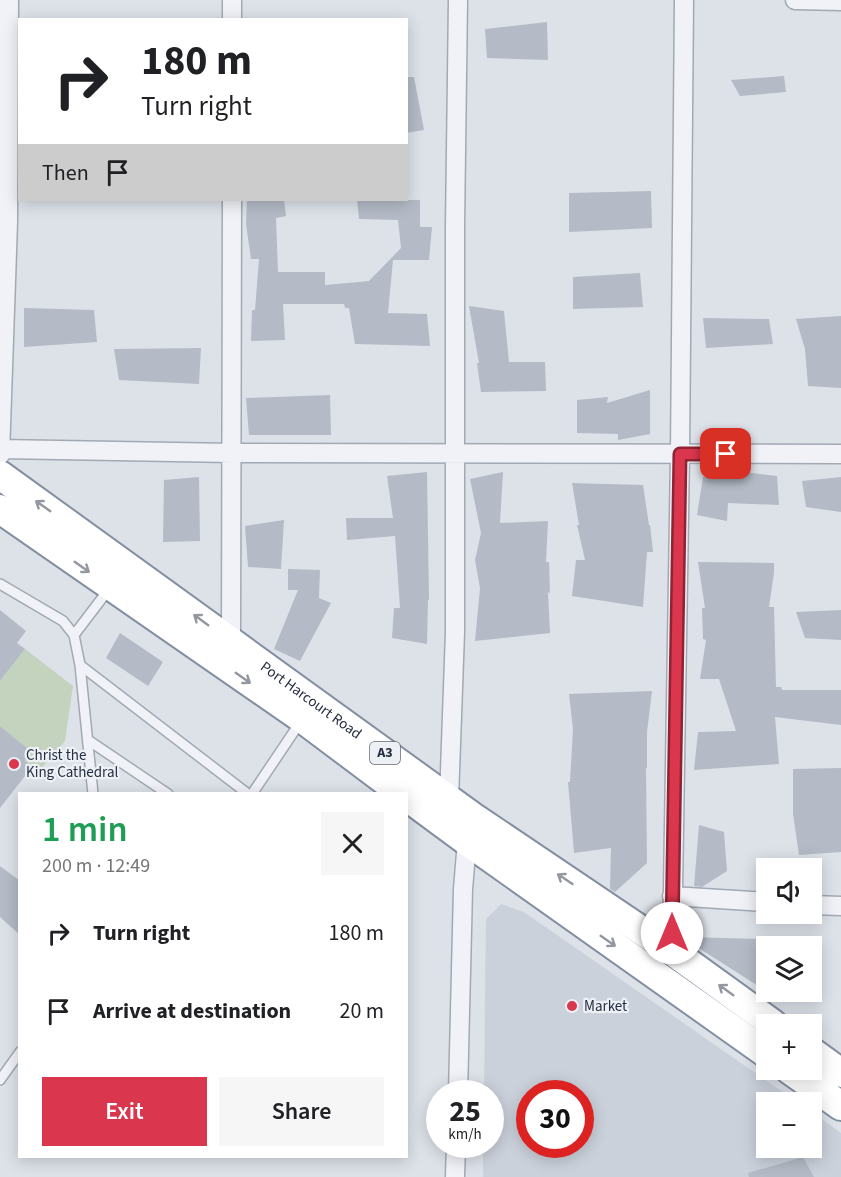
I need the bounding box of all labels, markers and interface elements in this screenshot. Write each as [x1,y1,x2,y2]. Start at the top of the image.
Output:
text: 180 m [141,31,252,91]
icon: right [42,42,120,120]
text: Turn right [141,87,252,126]
icon: arrive [101,156,134,189]
text: Then [42,157,89,189]
pin [700,428,751,479]
icon: arrive [709,437,742,470]
one-way arrow [36,500,52,512]
one-way arrow [74,561,90,573]
one-way arrow [194,614,210,626]
street label: Port Harcourt Road [256,656,366,744]
one-way arrow [234,672,250,684]
road number: A3 [370,742,400,764]
place label: Christ the King Cathedral [26,745,118,783]
marker: Christ the King Cathedral [7,757,21,771]
text: 1 min [42,804,128,855]
button: close [321,812,384,875]
text: 200 m · 12:49 [42,852,150,880]
map controls [756,858,822,1158]
button: sound [756,858,822,924]
one-way arrow [558,873,574,885]
position arrow [640,901,704,965]
icon: right [42,917,75,950]
text: Turn right [93,917,190,949]
text: 180 m [329,917,384,949]
one-way arrow [599,934,615,947]
button: layers [756,936,822,1002]
one-way arrow [718,984,734,996]
icon: arrive [42,995,75,1028]
text: Arrive at destination [93,995,291,1027]
text: 20 m [339,995,384,1027]
place label: Market [584,996,627,1017]
marker: Market [565,999,579,1013]
button: + [756,1014,822,1080]
button: Exit [42,1077,207,1146]
button: Share [219,1077,384,1146]
speed limit sign: 30 [516,1080,594,1158]
text: 25 [449,1090,481,1133]
button: − [756,1092,822,1158]
text: km/h [448,1124,482,1145]

